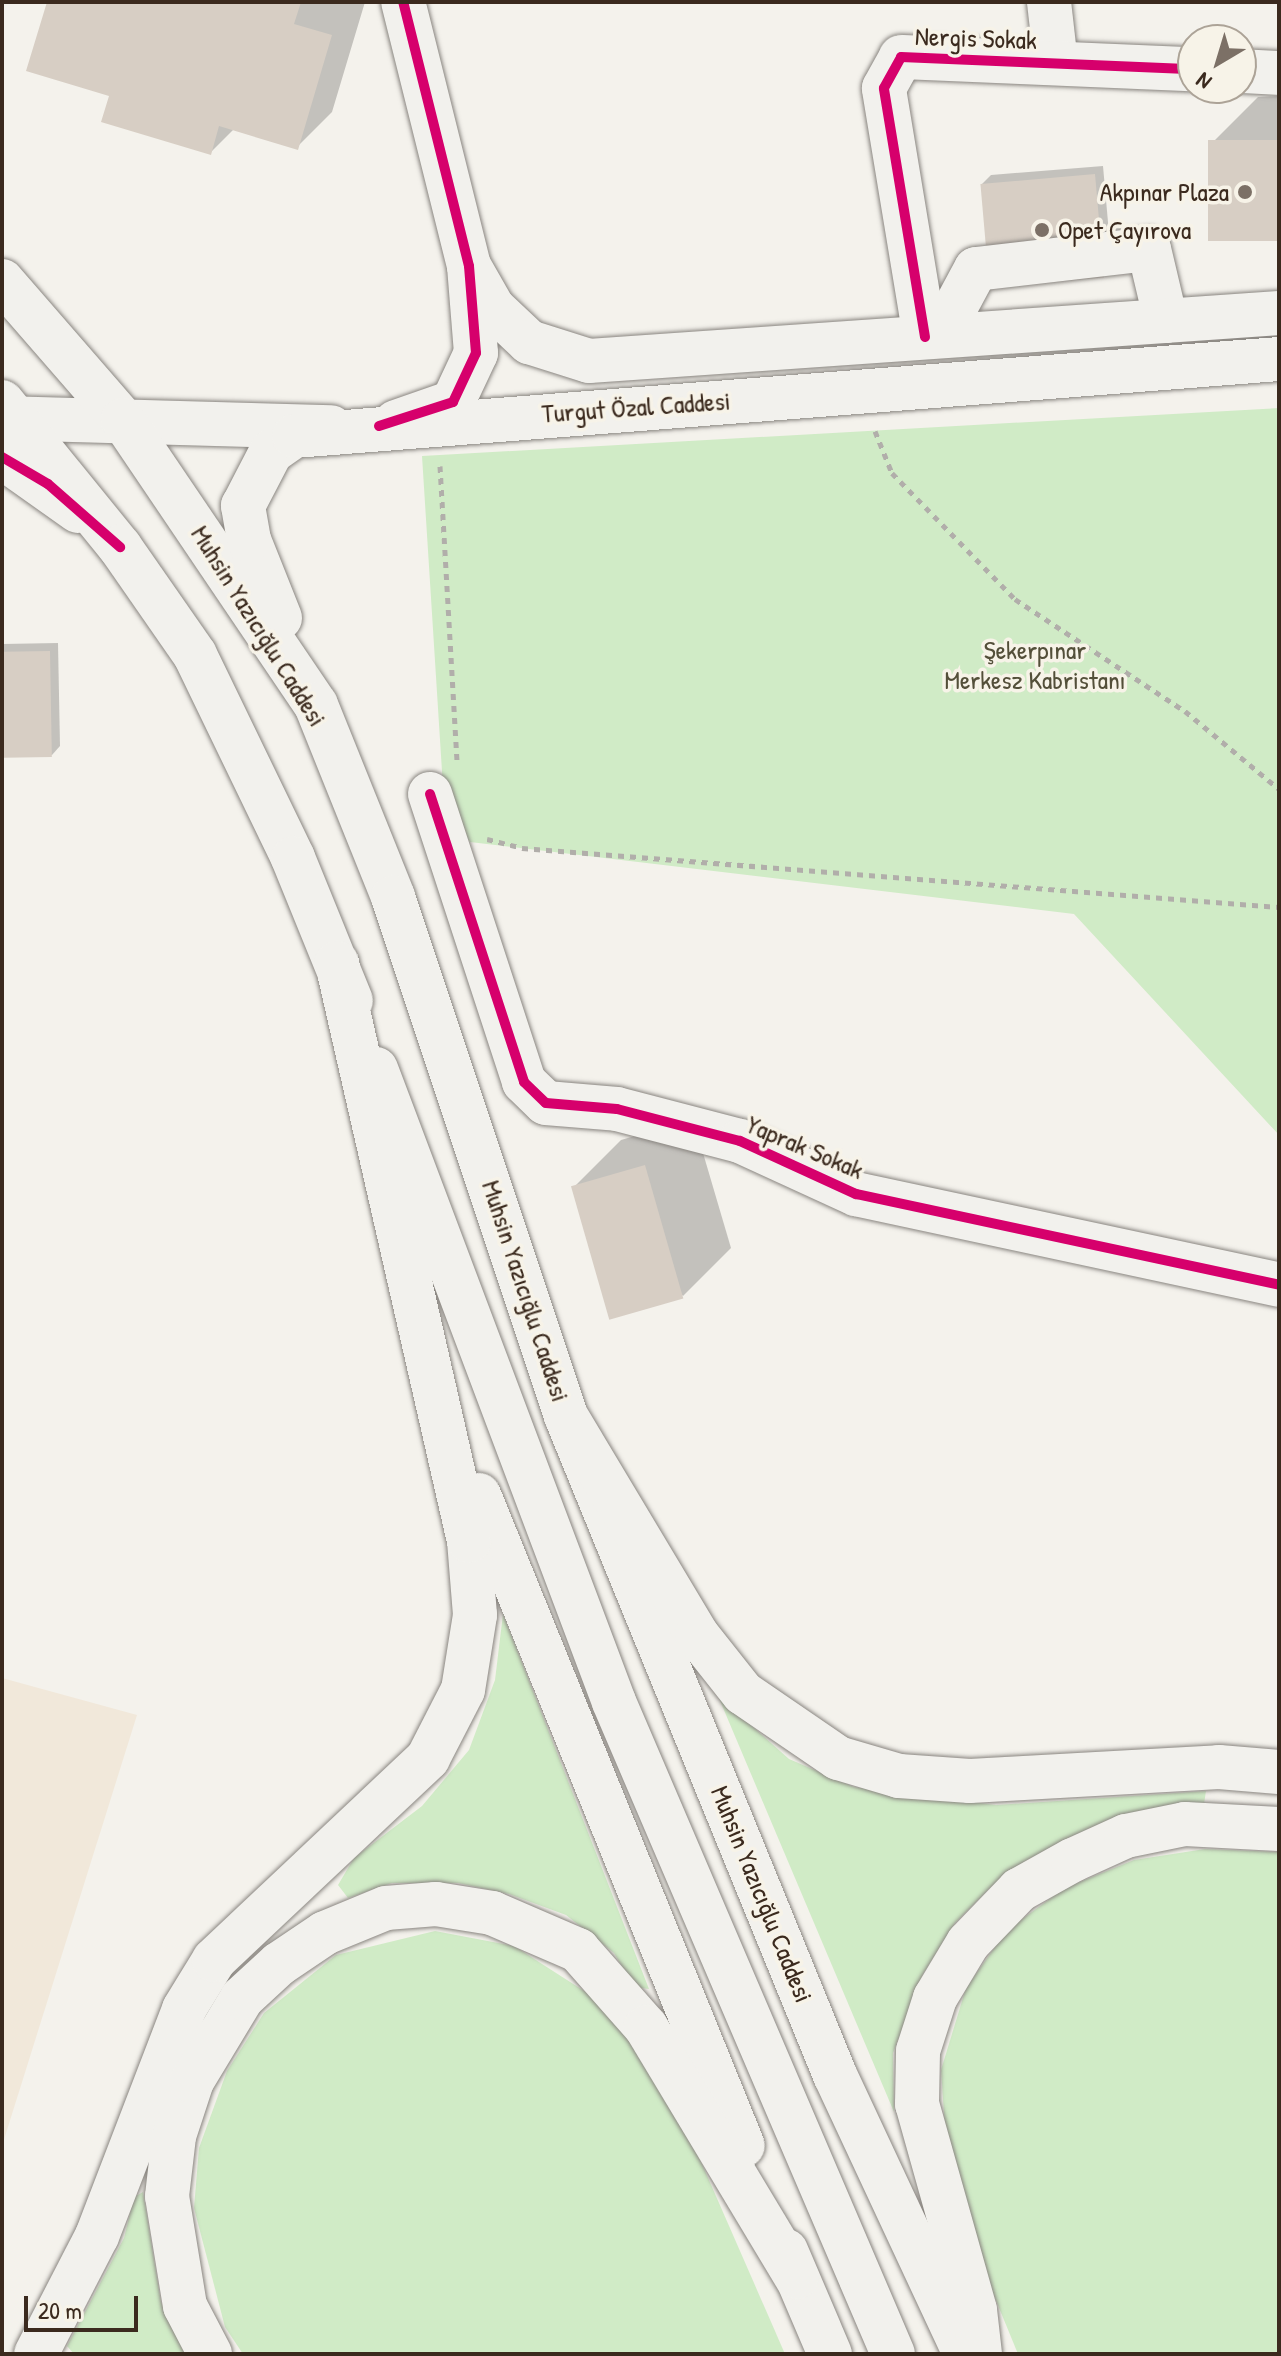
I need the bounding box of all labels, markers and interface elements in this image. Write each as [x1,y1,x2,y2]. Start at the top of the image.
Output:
street label: Nergis Sokak [915,20,1037,56]
north arrow [1177,24,1257,104]
text: N [1190,66,1217,97]
place label: Akpınar Plaza [1100,176,1229,208]
marker: Akpınar Plaza [1236,183,1254,201]
place label: Opet Çayırova [1058,214,1191,246]
marker: Opet Çayırova [1033,221,1051,239]
street label: Turgut Özal Caddesi [541,385,731,429]
street label: Muhsin Yazıcığlu Caddesi [185,520,333,732]
park label: Şekerpınar Merkesz Kabristanı [944,634,1126,696]
street label: Yaprak Sokak [742,1108,868,1186]
street label: Muhsin Yazıcığlu Caddesi [476,1176,576,1406]
street label: Muhsin Yazıcığlu Caddesi [704,1781,820,2007]
scale bar [28,2280,142,2330]
text: 20 m [38,2294,82,2326]

